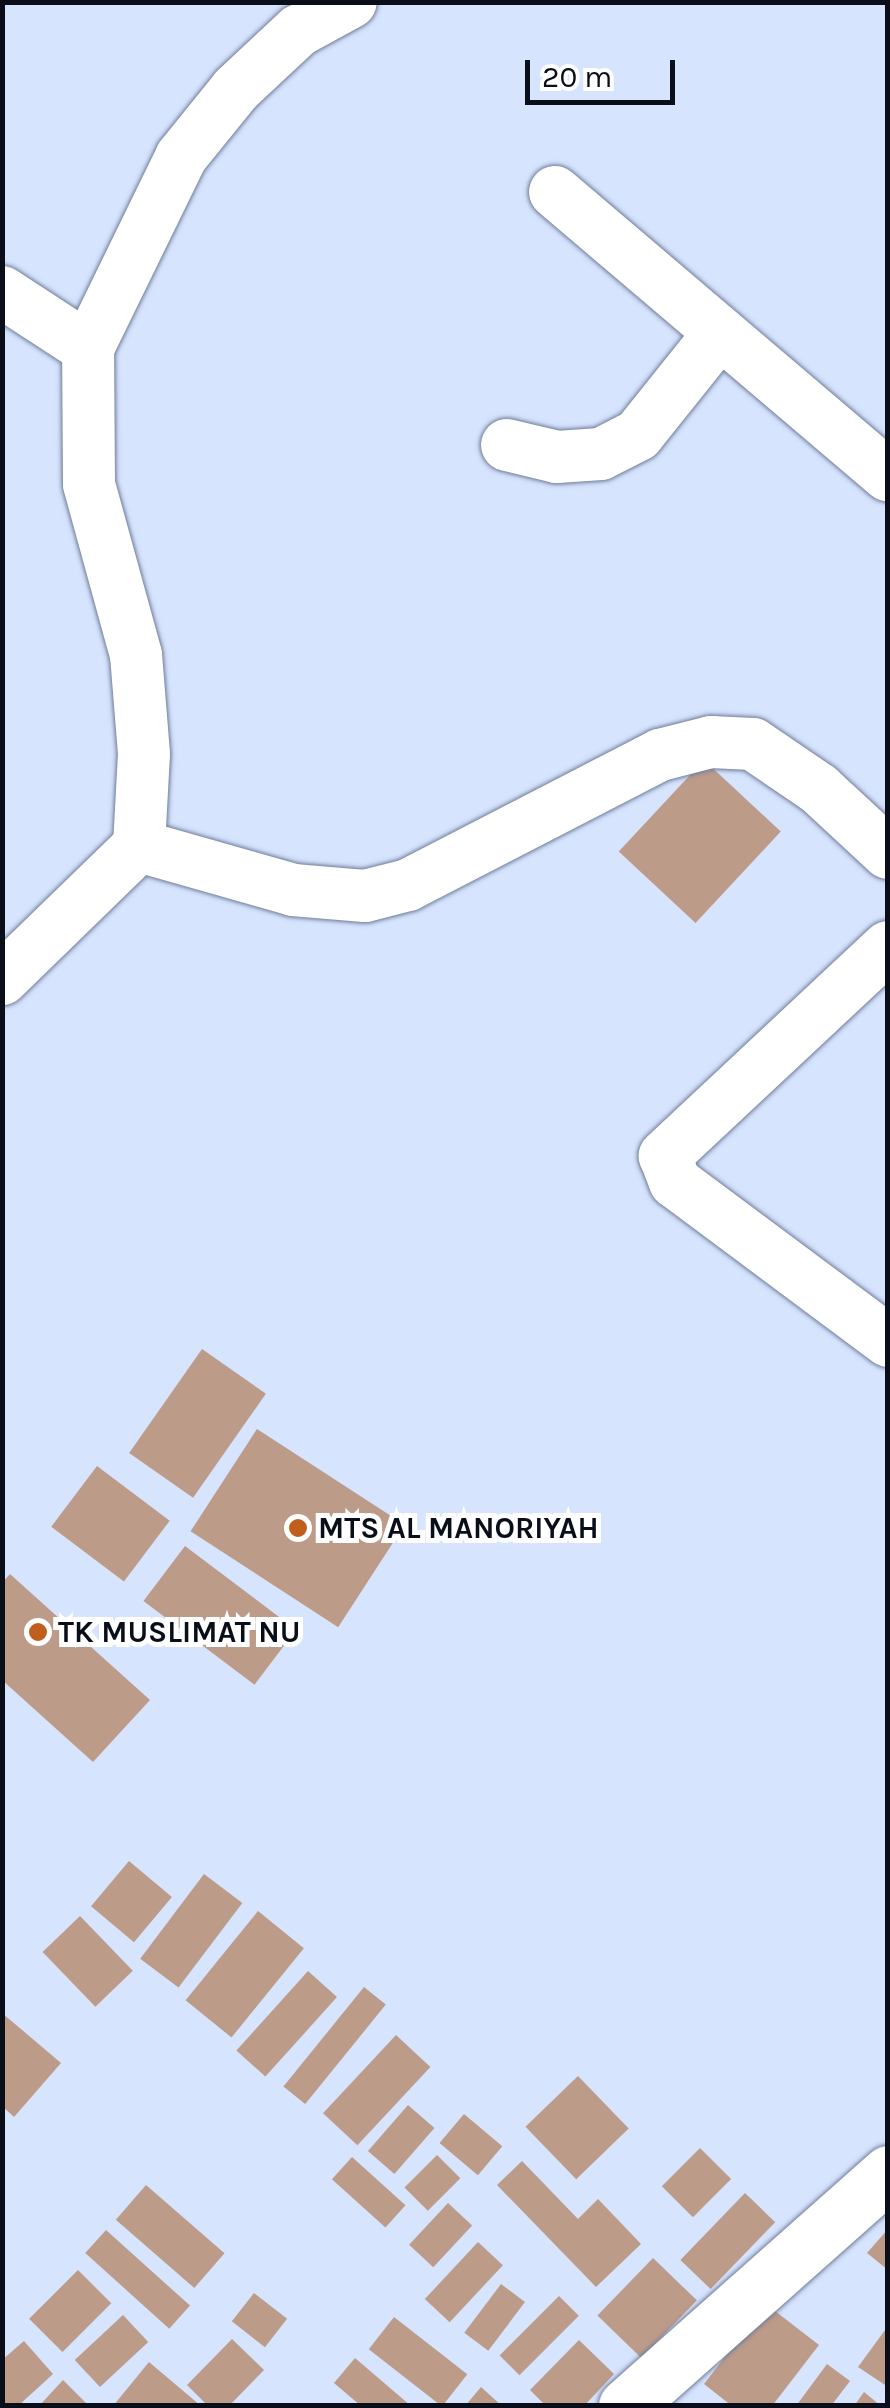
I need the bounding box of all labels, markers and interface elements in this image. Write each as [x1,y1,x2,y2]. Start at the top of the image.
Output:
scale bar [530,40,680,102]
text: 20 m [542,59,612,95]
place label: MTS AL MANORIYAH [318,1510,599,1546]
marker: MTS AL MANORIYAH [287,1517,309,1539]
place label: TK MUSLIMAT NU [58,1614,301,1650]
marker: TK MUSLIMAT NU [27,1621,49,1643]

